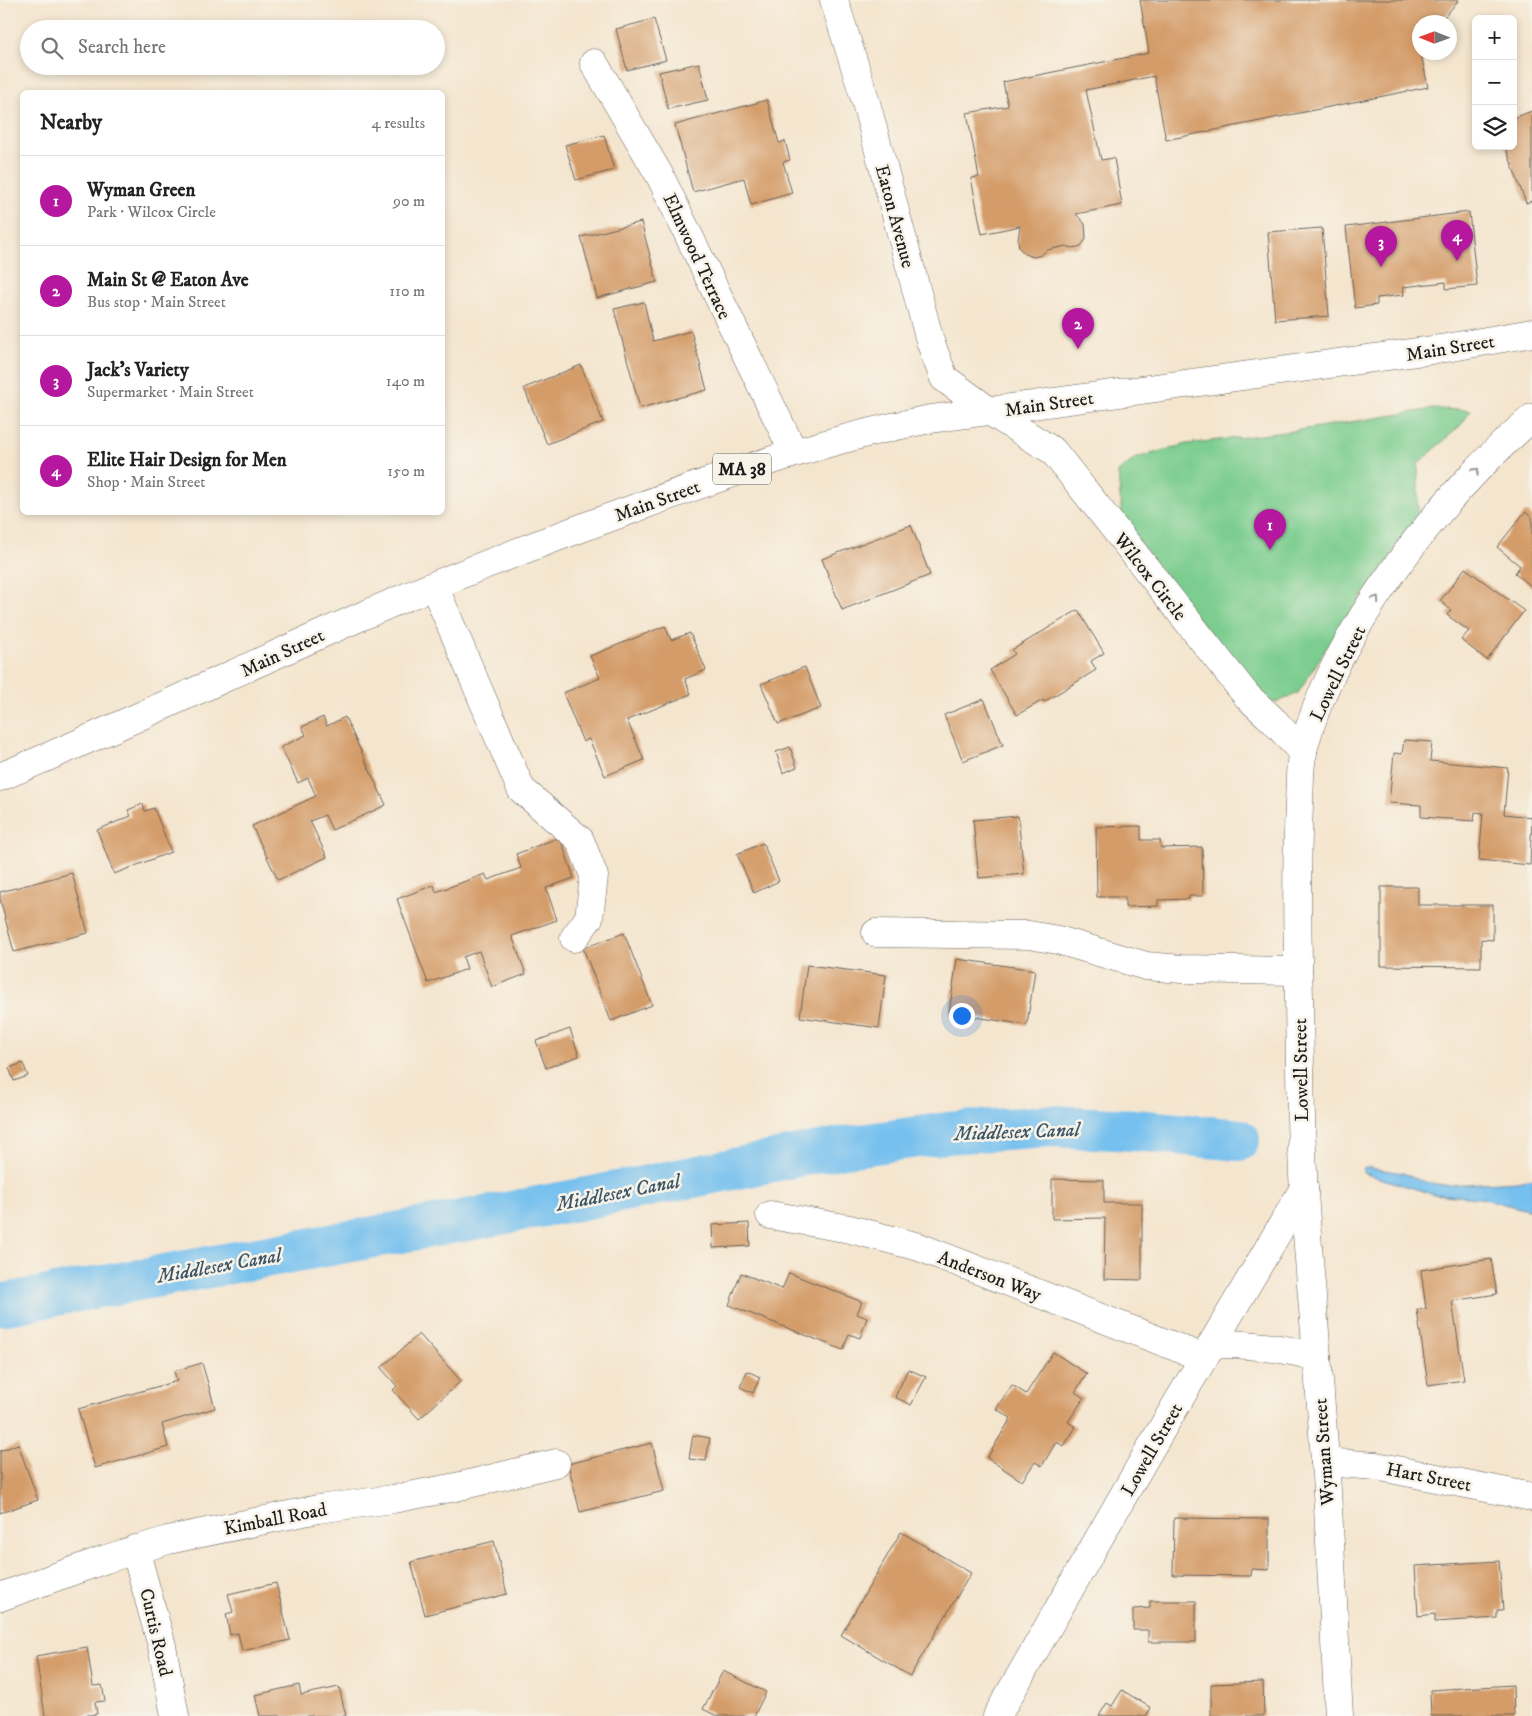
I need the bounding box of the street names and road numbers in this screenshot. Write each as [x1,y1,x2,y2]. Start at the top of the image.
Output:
street label: Eaton Avenue [870,162,919,271]
street label: Elmwood Terrace [657,190,736,323]
street label: Main Street [1404,330,1496,367]
street label: Main Street [1003,387,1095,422]
road number: MA 38 [713,454,771,484]
street label: Main Street [612,475,703,527]
street label: Wilcox Circle [1108,528,1191,625]
street label: Lowell Street [1305,622,1371,725]
street label: Main Street [237,624,328,683]
street label: Lowell Street [1289,1018,1314,1122]
street label: Anderson Way [934,1246,1045,1307]
street label: Wyman Street [1309,1398,1340,1507]
street label: Lowell Street [1117,1399,1188,1500]
street label: Hart Street [1384,1458,1473,1497]
street label: Kimball Road [222,1498,329,1541]
street label: Curtis Road [134,1586,177,1679]

